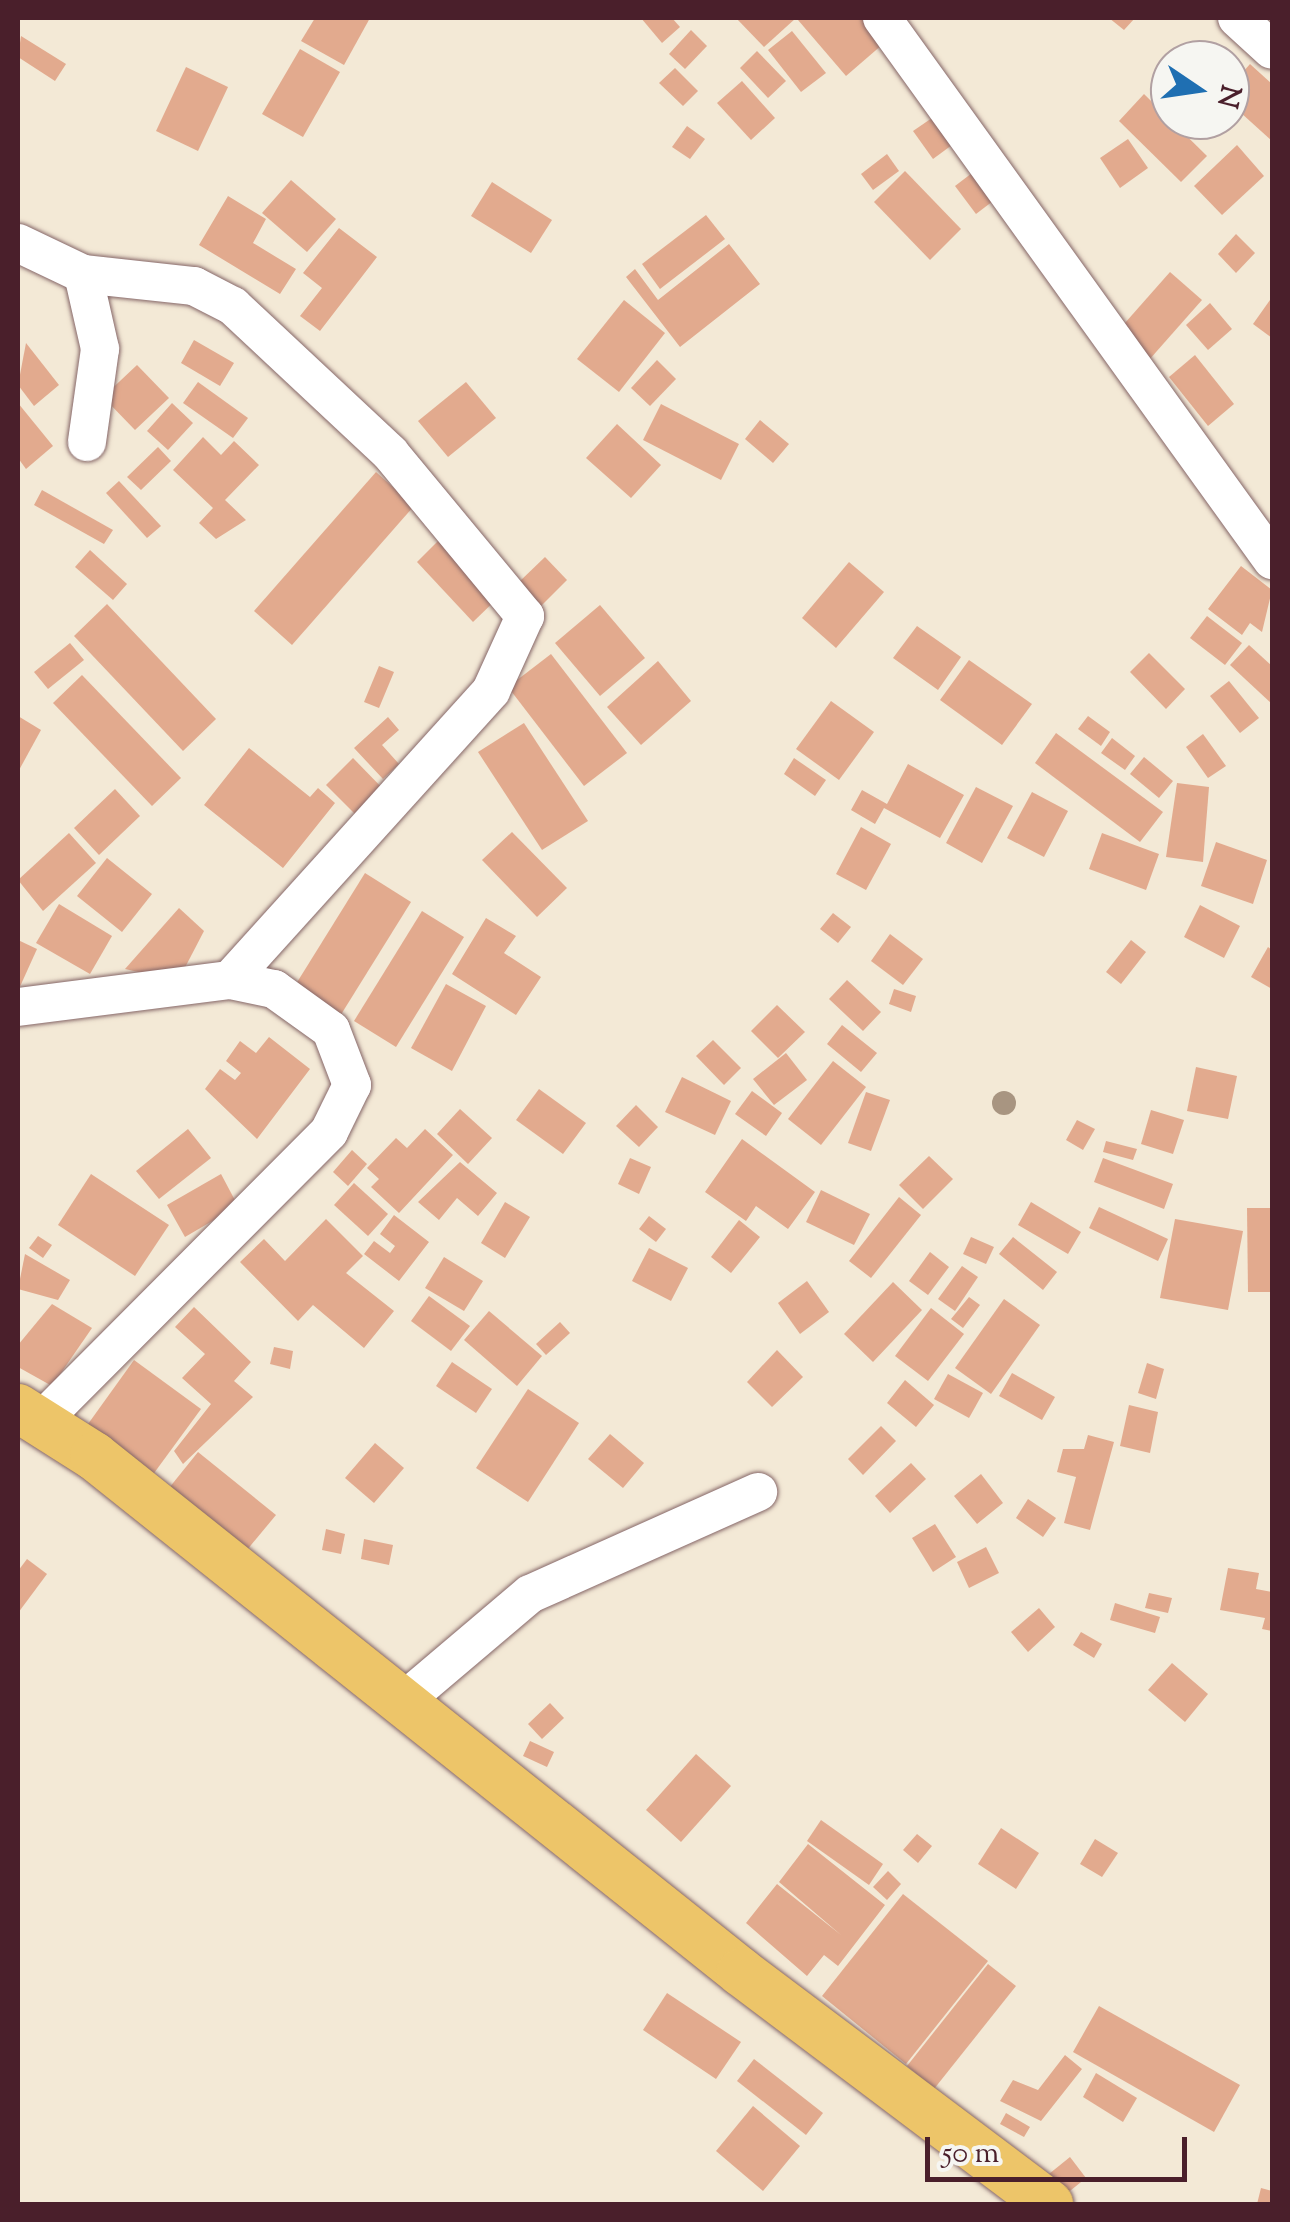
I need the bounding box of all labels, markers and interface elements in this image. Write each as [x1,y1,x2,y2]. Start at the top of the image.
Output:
north arrow [1150,40,1250,140]
text: N [1205,81,1249,112]
scale bar [930,2117,1192,2179]
text: 50 m [942,2133,999,2176]

